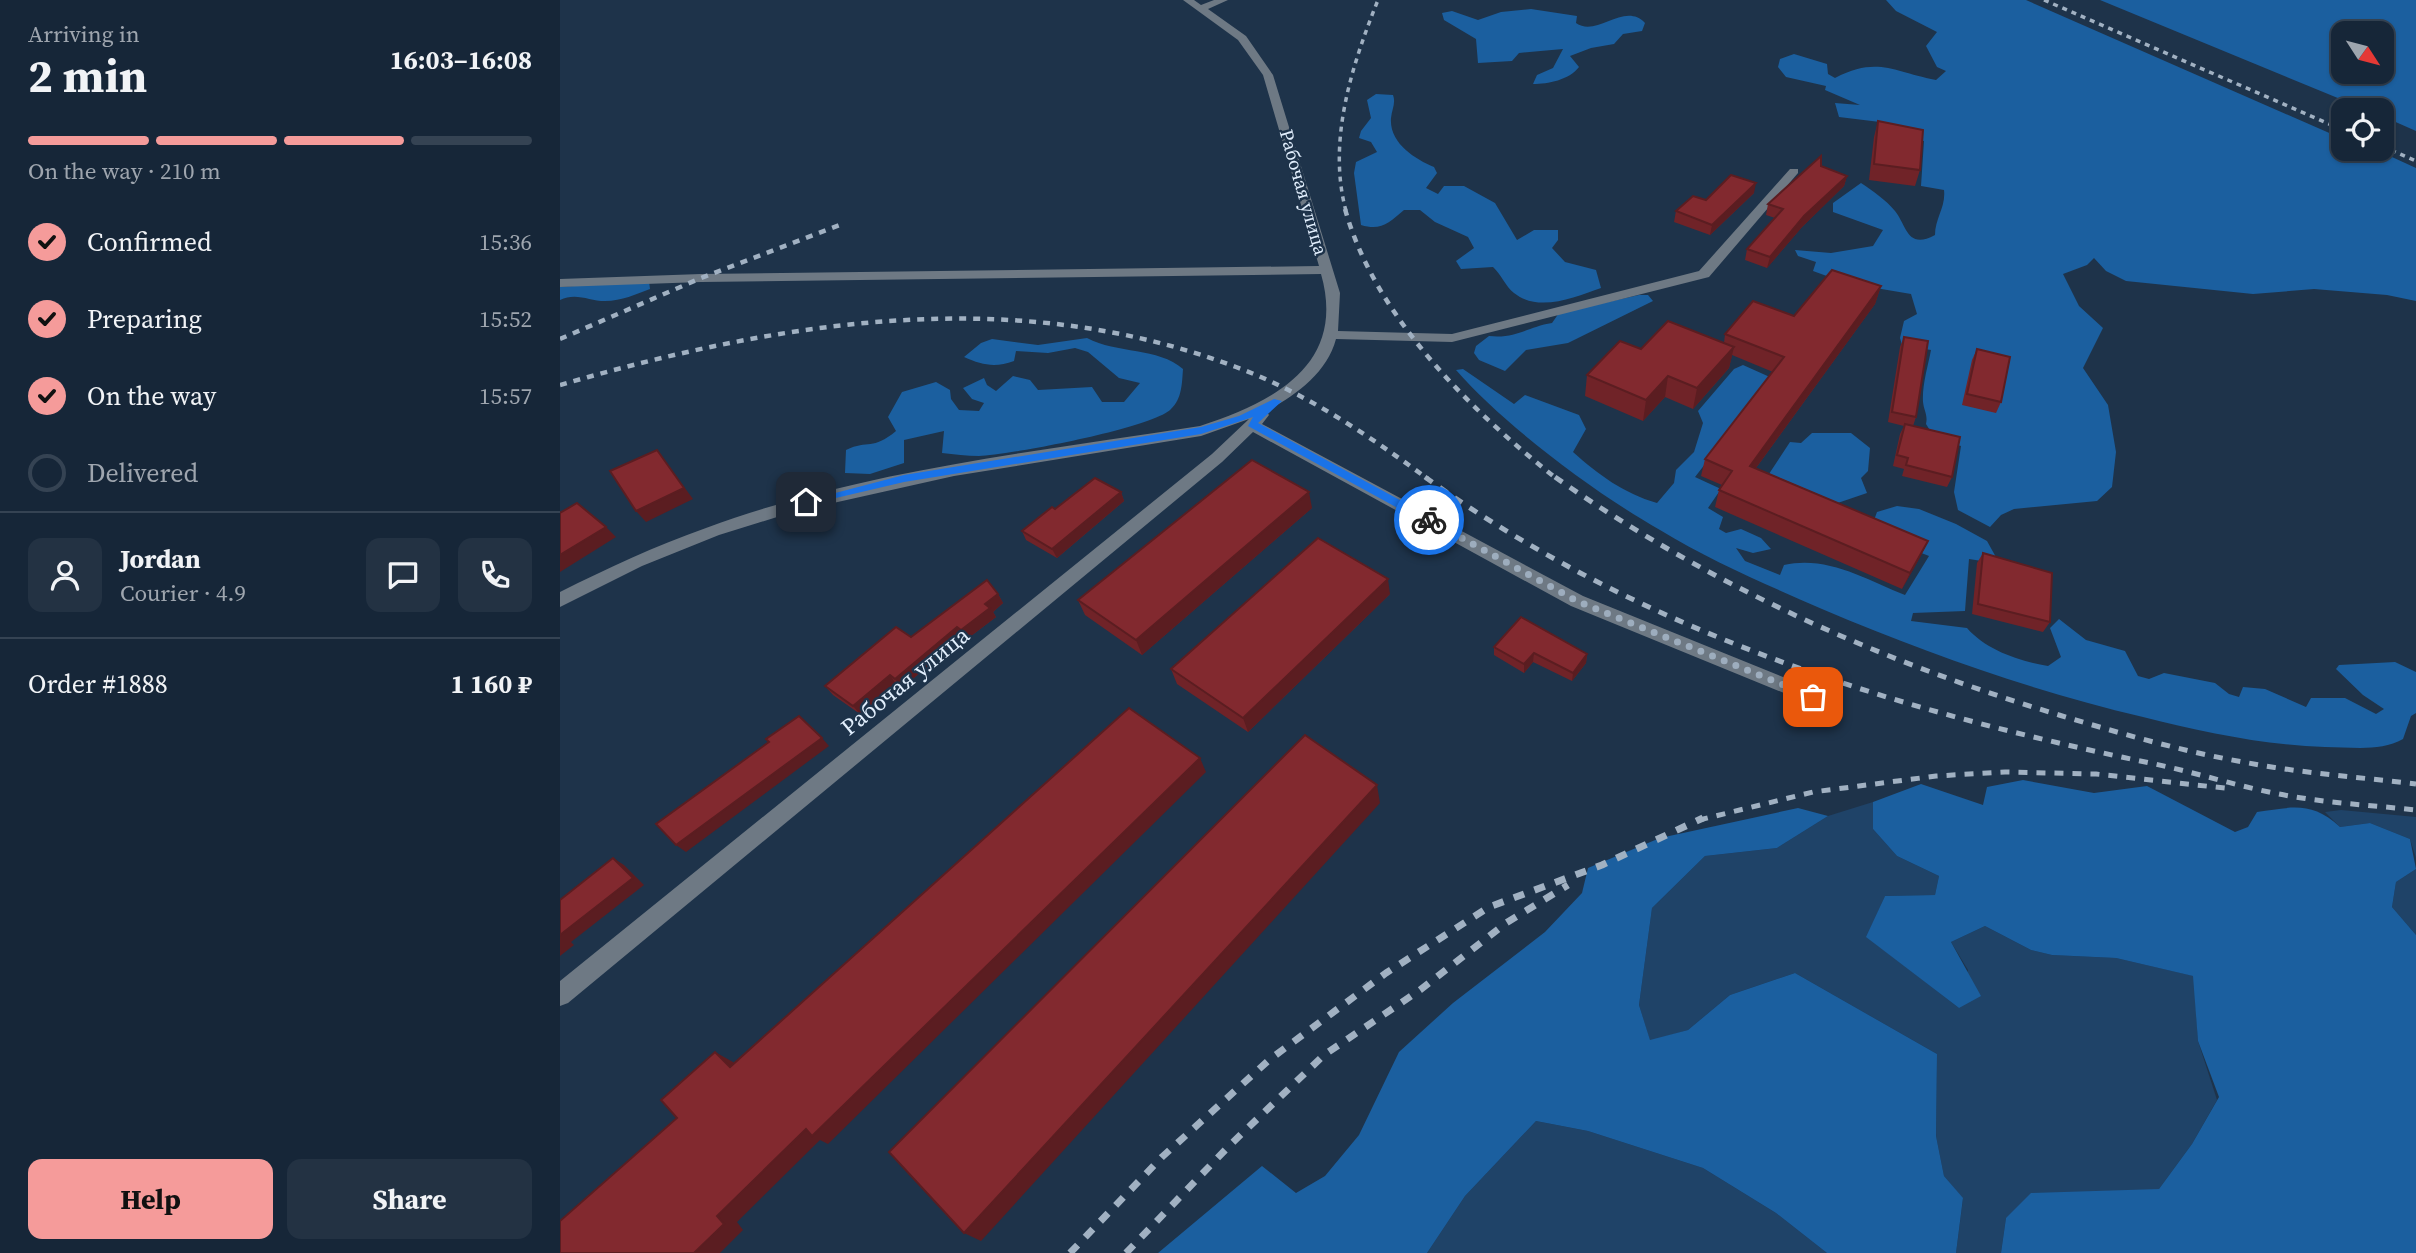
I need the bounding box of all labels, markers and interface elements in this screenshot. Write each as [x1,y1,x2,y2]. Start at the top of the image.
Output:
text: Arriving in [28,18,140,50]
north arrow [2331,21,2394,84]
map controls [2331,21,2394,161]
text: 16:03–16:08 [390,42,532,78]
text: 2 min [28,44,147,107]
button: locate [2331,98,2394,161]
street label: Рабочая улица [1274,126,1334,258]
text: On the way · 210 m [28,155,221,187]
icon: check [28,223,66,261]
text: Confirmed [87,224,212,260]
text: 15:36 [479,226,532,258]
icon: check [28,300,66,338]
text: Preparing [87,301,202,337]
text: 15:52 [479,303,532,335]
icon: check [28,377,66,415]
text: On the way [87,378,216,414]
text: 15:57 [479,380,532,412]
text: Delivered [87,455,198,491]
pin [776,472,836,532]
icon: home [787,483,825,521]
courier [1394,485,1464,555]
icon: bike [1410,501,1448,539]
button: person [28,538,102,612]
button: chat [366,538,440,612]
button: phone [458,538,532,612]
text: Jordan [120,541,201,577]
text: Courier · 4.9 [120,577,246,609]
street label: Рабочая улица [834,619,976,743]
text: Order #1888 [28,666,168,702]
text: 1 160 ₽ [450,666,532,702]
pin [1783,667,1843,727]
icon: bag [1794,678,1832,716]
button: Help [28,1159,273,1239]
button: Share [287,1159,532,1239]

